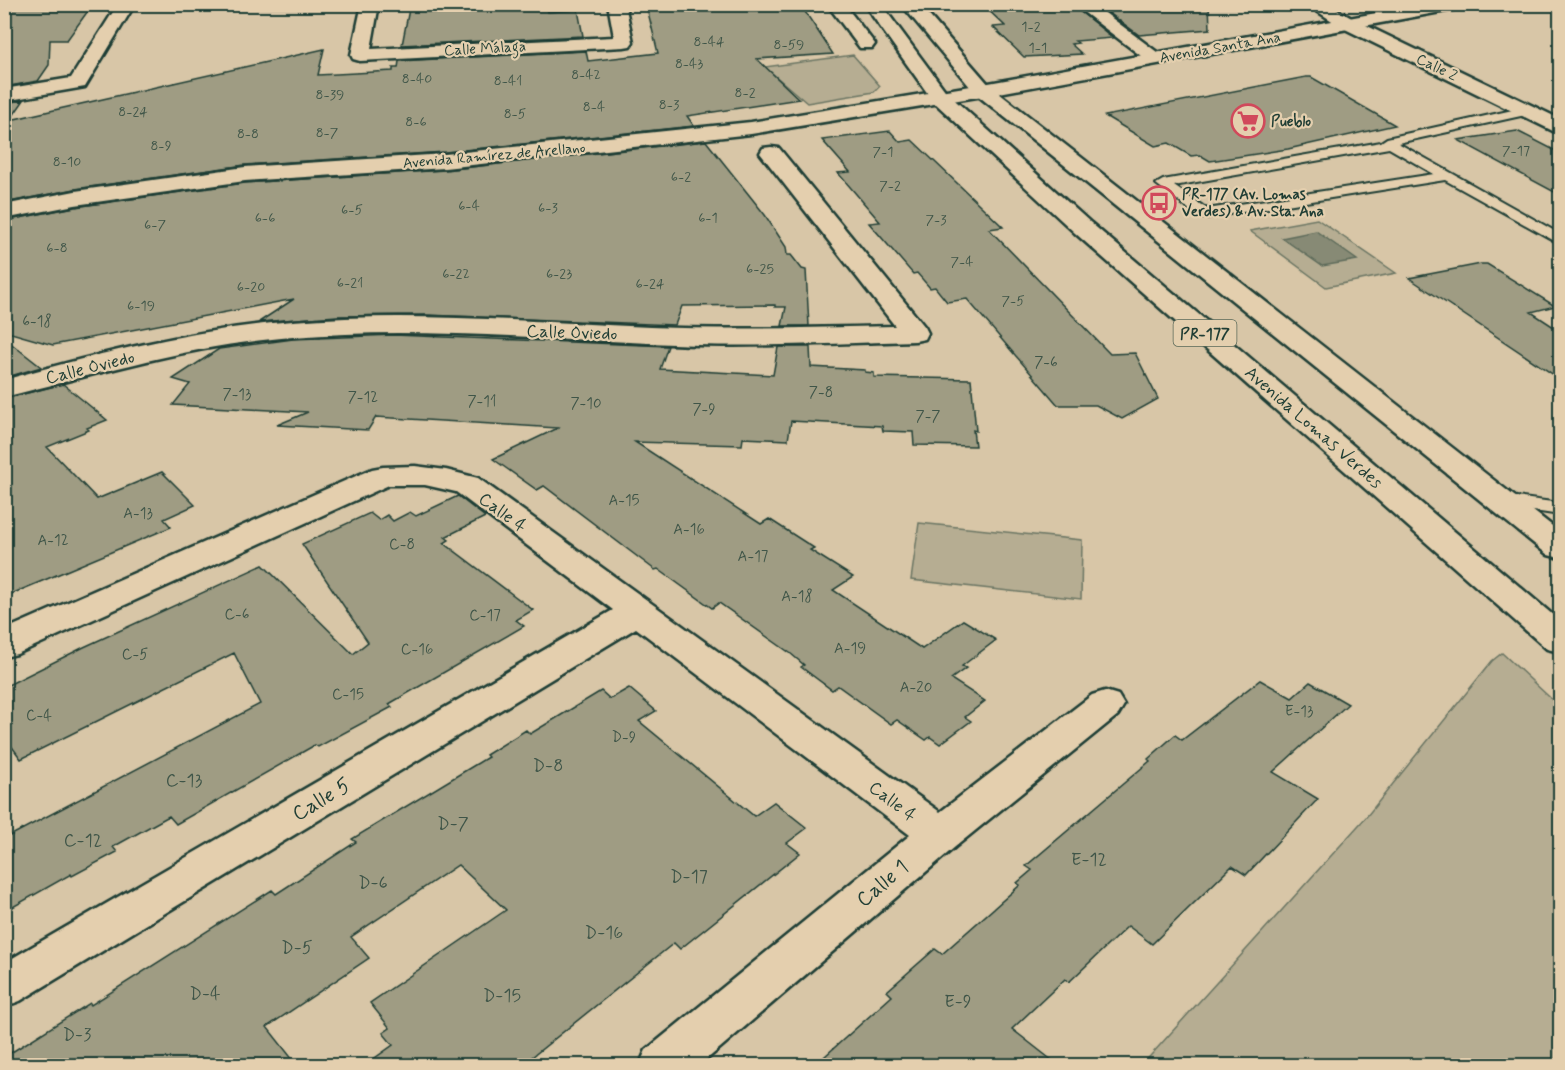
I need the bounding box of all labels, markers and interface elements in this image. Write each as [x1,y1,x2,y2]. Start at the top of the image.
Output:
house number: 1-2 [1021,18,1041,36]
street label: Avenida Santa Ana [1158,27,1282,68]
house number: 8-44 [694,33,725,51]
house number: 8-59 [774,36,804,54]
street label: Calle Málaga [443,37,527,62]
house number: 1-1 [1029,39,1047,57]
street label: Calle 2 [1413,49,1461,86]
house number: 8-43 [675,55,703,73]
house number: 8-42 [571,66,601,84]
house number: 8-40 [402,70,432,88]
house number: 8-41 [494,72,522,90]
house number: 8-2 [734,84,756,102]
house number: 8-39 [316,86,344,104]
house number: 8-3 [659,96,679,114]
house number: 8-4 [583,98,605,116]
house number: 8-24 [118,103,148,121]
supermarket icon: Pueblo [1230,103,1266,139]
house number: 8-5 [504,105,526,123]
place label: Pueblo [1271,112,1311,132]
house number: 8-6 [405,113,427,131]
house number: 8-7 [316,124,339,142]
house number: 8-8 [237,125,259,143]
house number: 8-9 [150,137,172,155]
street label: Avenida Ramírez de Arellano [402,138,586,174]
house number: 7-17 [1502,142,1530,160]
house number: 7-1 [872,143,894,161]
house number: 8-10 [53,153,81,171]
house number: 6-2 [671,168,691,186]
house number: 7-2 [879,177,901,195]
bus stop icon: PR-177 (Av. Lomas Verdes) & Av. Sta. Ana [1141,185,1177,221]
place label: PR-177 (Av. Lomas Verdes) & Av. Sta. Ana [1182,185,1324,222]
house number: 6-4 [458,197,480,215]
house number: 6-3 [538,199,558,217]
house number: 6-5 [341,201,363,219]
house number: 6-6 [255,209,275,227]
house number: 6-1 [698,209,718,227]
house number: 7-3 [925,211,947,229]
house number: 6-7 [144,216,166,234]
house number: 6-8 [46,239,68,257]
house number: 7-4 [951,253,973,271]
house number: 6-25 [746,260,774,278]
house number: 6-22 [442,265,470,283]
house number: 6-23 [546,265,572,283]
house number: 6-21 [337,274,363,292]
house number: 6-24 [636,275,665,293]
house number: 6-20 [237,278,265,296]
house number: 7-5 [1001,292,1025,310]
house number: 6-19 [127,297,155,315]
house number: 6-18 [22,312,52,332]
street label: Calle Oviedo [526,319,618,347]
road number: PR-177 [1174,320,1236,346]
street label: Calle Oviedo [43,345,137,391]
house number: 7-6 [1034,353,1058,373]
street label: Avenida Lomas Verdes [1239,361,1388,494]
house number: 7-8 [809,383,833,403]
house number: 7-13 [223,385,251,405]
house number: 7-12 [348,388,378,408]
house number: 7-11 [468,392,496,412]
house number: 7-10 [570,394,602,414]
house number: 7-9 [692,400,716,420]
house number: 7-7 [916,407,940,427]
street label: Calle 4 [473,487,531,538]
house number: A-15 [608,491,640,511]
house number: A-13 [123,504,153,524]
house number: A-16 [673,520,705,540]
house number: A-12 [37,531,69,551]
house number: C-8 [389,535,415,555]
house number: A-17 [738,547,769,567]
house number: A-18 [781,587,813,607]
house number: C-6 [224,605,250,625]
house number: C-17 [469,606,501,626]
house number: A-19 [834,639,866,659]
house number: C-16 [401,640,433,660]
house number: C-5 [122,645,148,665]
house number: A-20 [900,678,932,698]
house number: C-15 [332,685,364,705]
house number: E-13 [1285,702,1313,722]
house number: C-4 [26,706,52,726]
house number: D-9 [612,728,636,748]
house number: D-8 [533,754,563,778]
house number: C-13 [166,769,203,793]
street label: Calle 5 [287,772,356,828]
street label: Calle 4 [864,776,921,828]
house number: D-7 [437,812,469,836]
house number: C-12 [64,829,102,853]
house number: E-12 [1071,848,1107,872]
street label: Calle 1 [851,854,915,914]
house number: D-17 [670,865,708,889]
house number: D-6 [358,871,388,895]
house number: D-16 [585,921,623,945]
house number: D-5 [281,936,313,960]
house number: D-4 [190,982,220,1006]
house number: D-15 [483,984,521,1008]
house number: E-9 [944,990,972,1014]
house number: D-3 [63,1023,91,1047]

